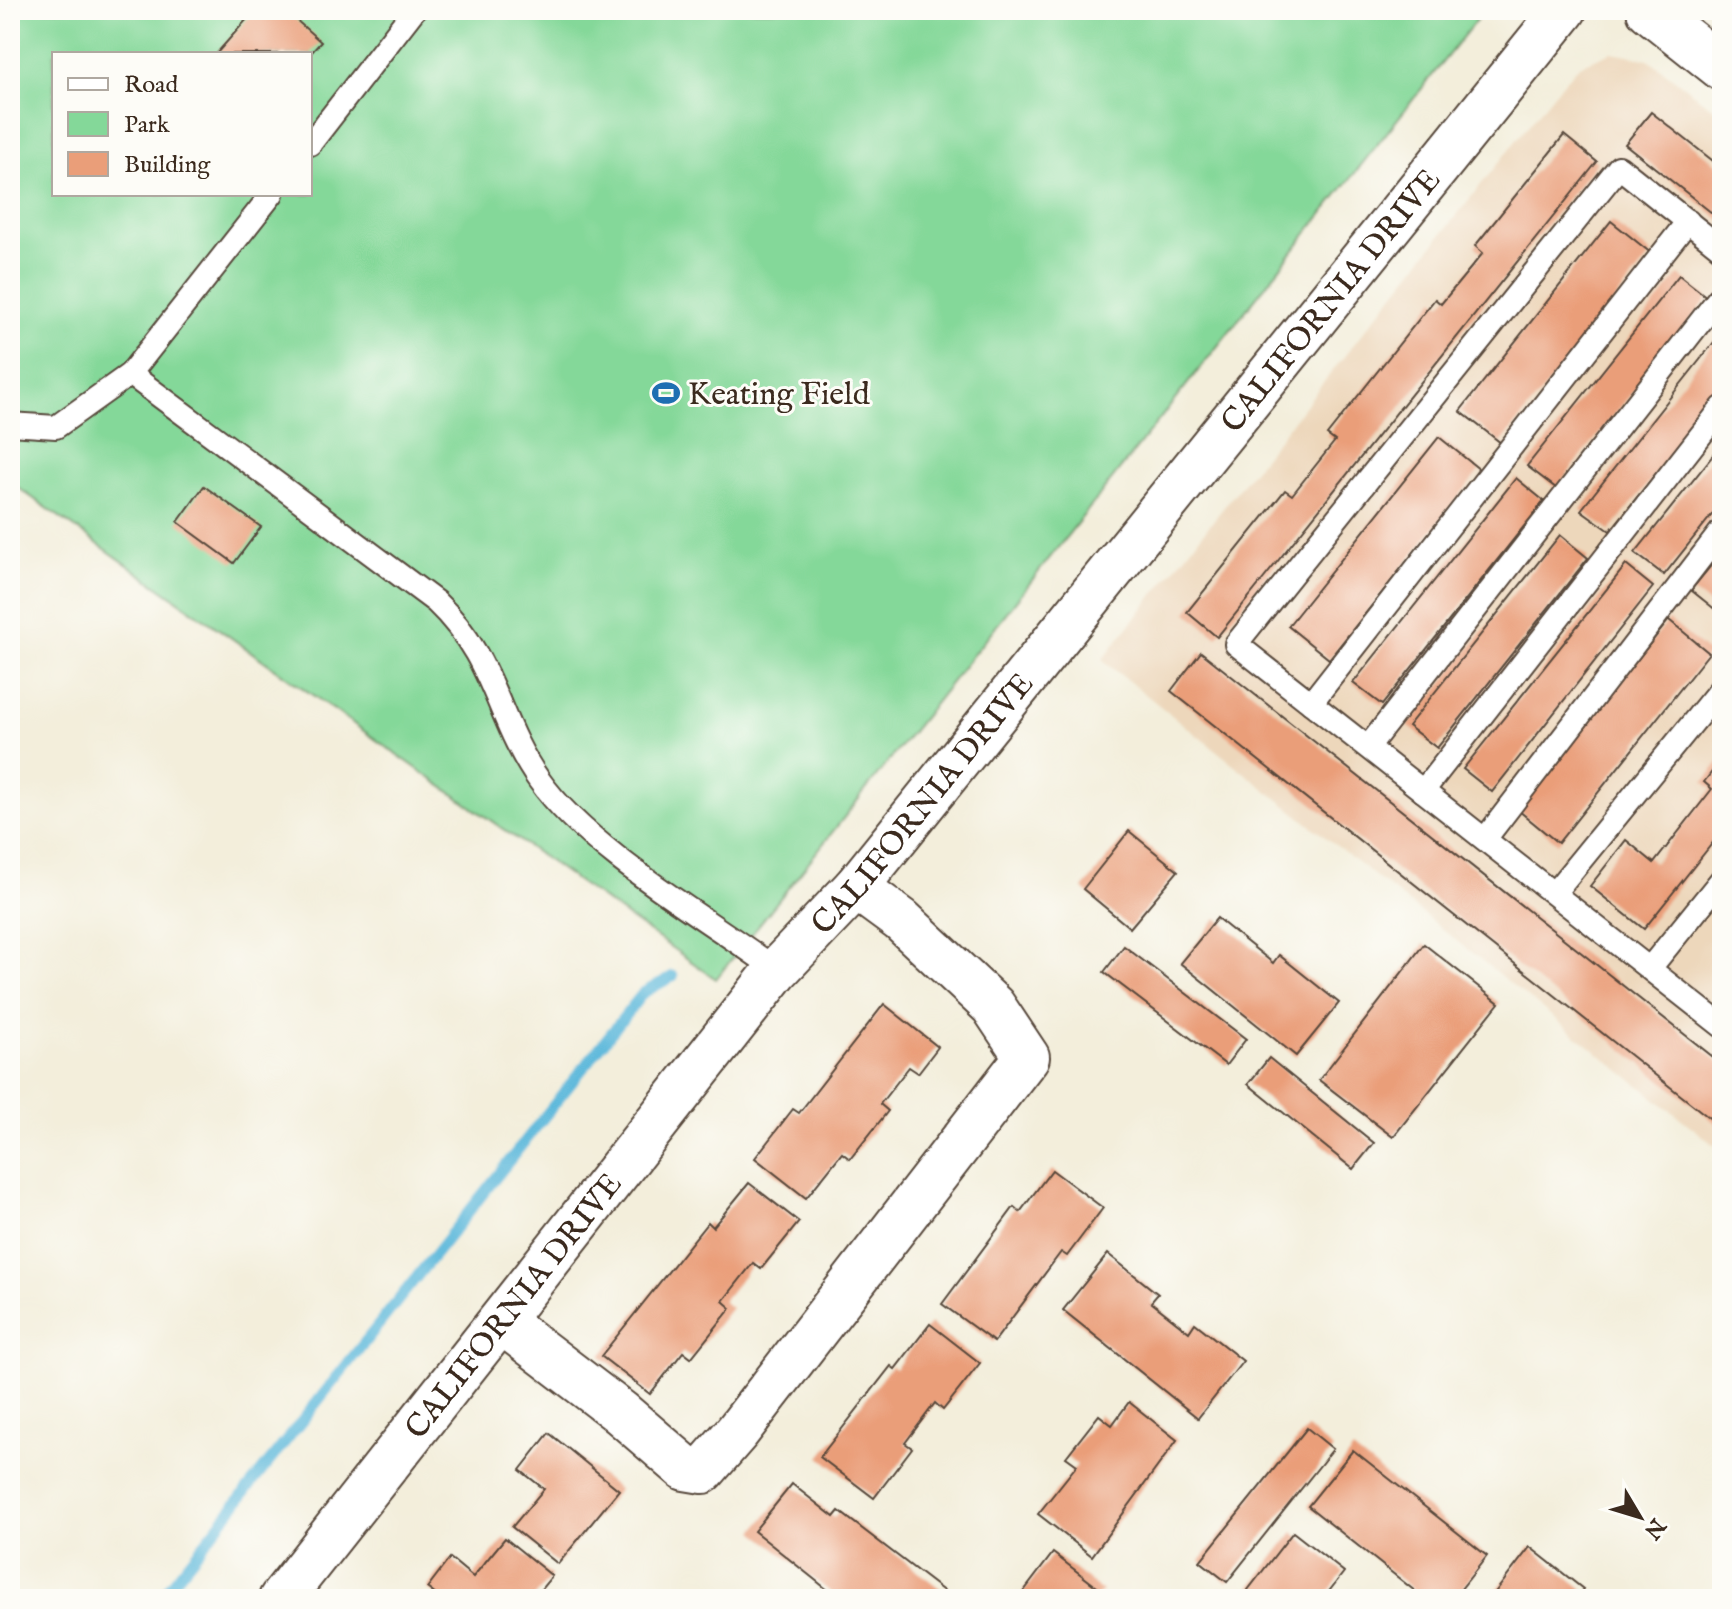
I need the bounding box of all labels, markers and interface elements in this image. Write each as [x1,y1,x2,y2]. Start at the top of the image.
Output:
legend [52,52,312,196]
text: Road [124,70,178,101]
text: Park [124,110,170,141]
text: Building [124,150,211,181]
street label: CALIFORNIA DRIVE [1213,161,1451,442]
place label: Keating Field [688,375,871,416]
sports icon: Keating Field [651,378,681,408]
street label: CALIFORNIA DRIVE [803,665,1044,945]
street label: CALIFORNIA DRIVE [397,1165,632,1448]
north arrow [1600,1477,1680,1557]
text: N [1637,1511,1672,1544]

